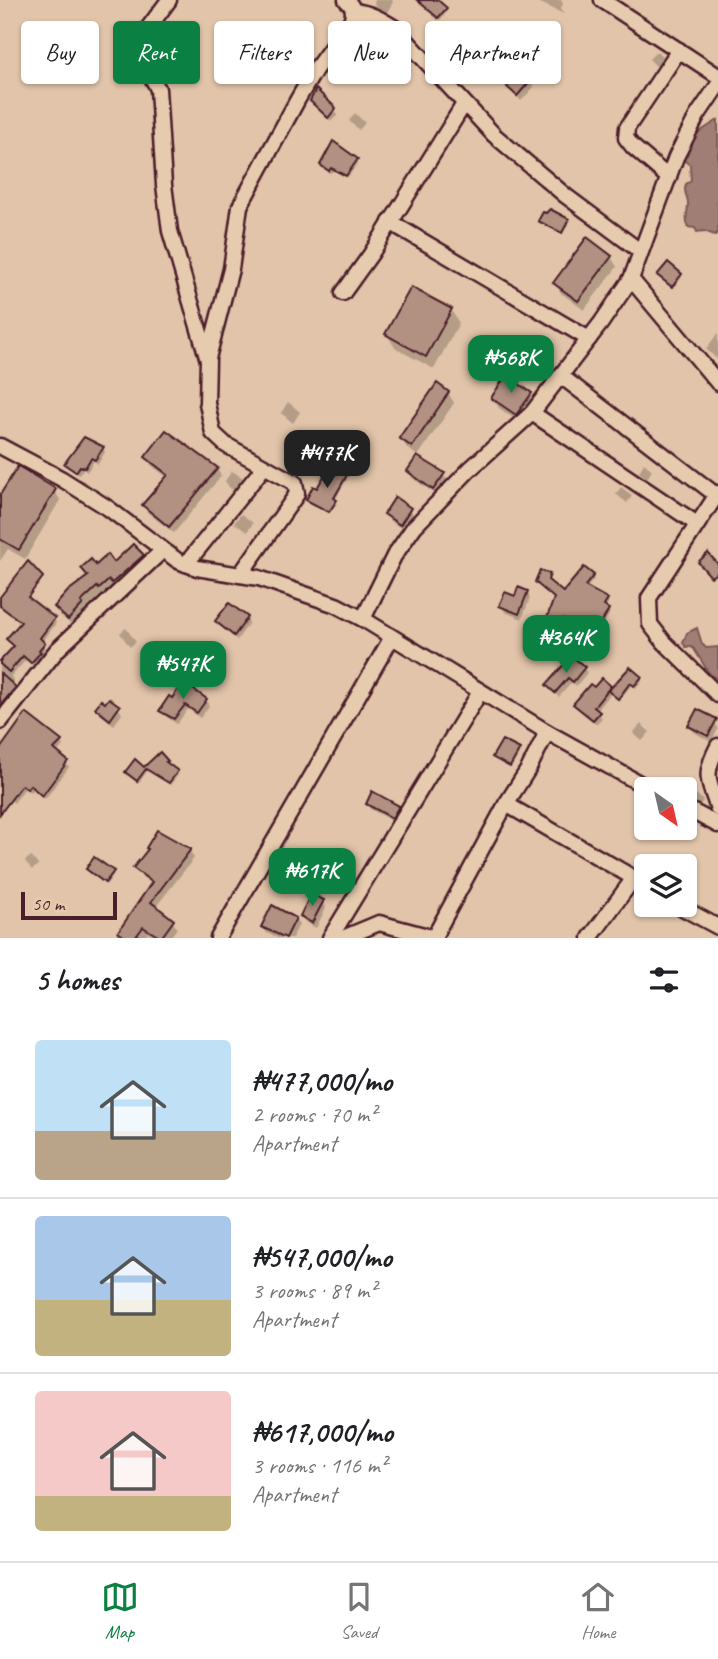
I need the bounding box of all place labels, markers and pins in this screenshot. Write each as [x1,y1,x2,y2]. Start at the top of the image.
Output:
pin: ₦568K [462,336,560,395]
pin: ₦477K [278,430,376,490]
pin: ₦364K [517,616,615,675]
pin: ₦547K [134,642,232,701]
pin: ₦617K [263,848,361,908]

